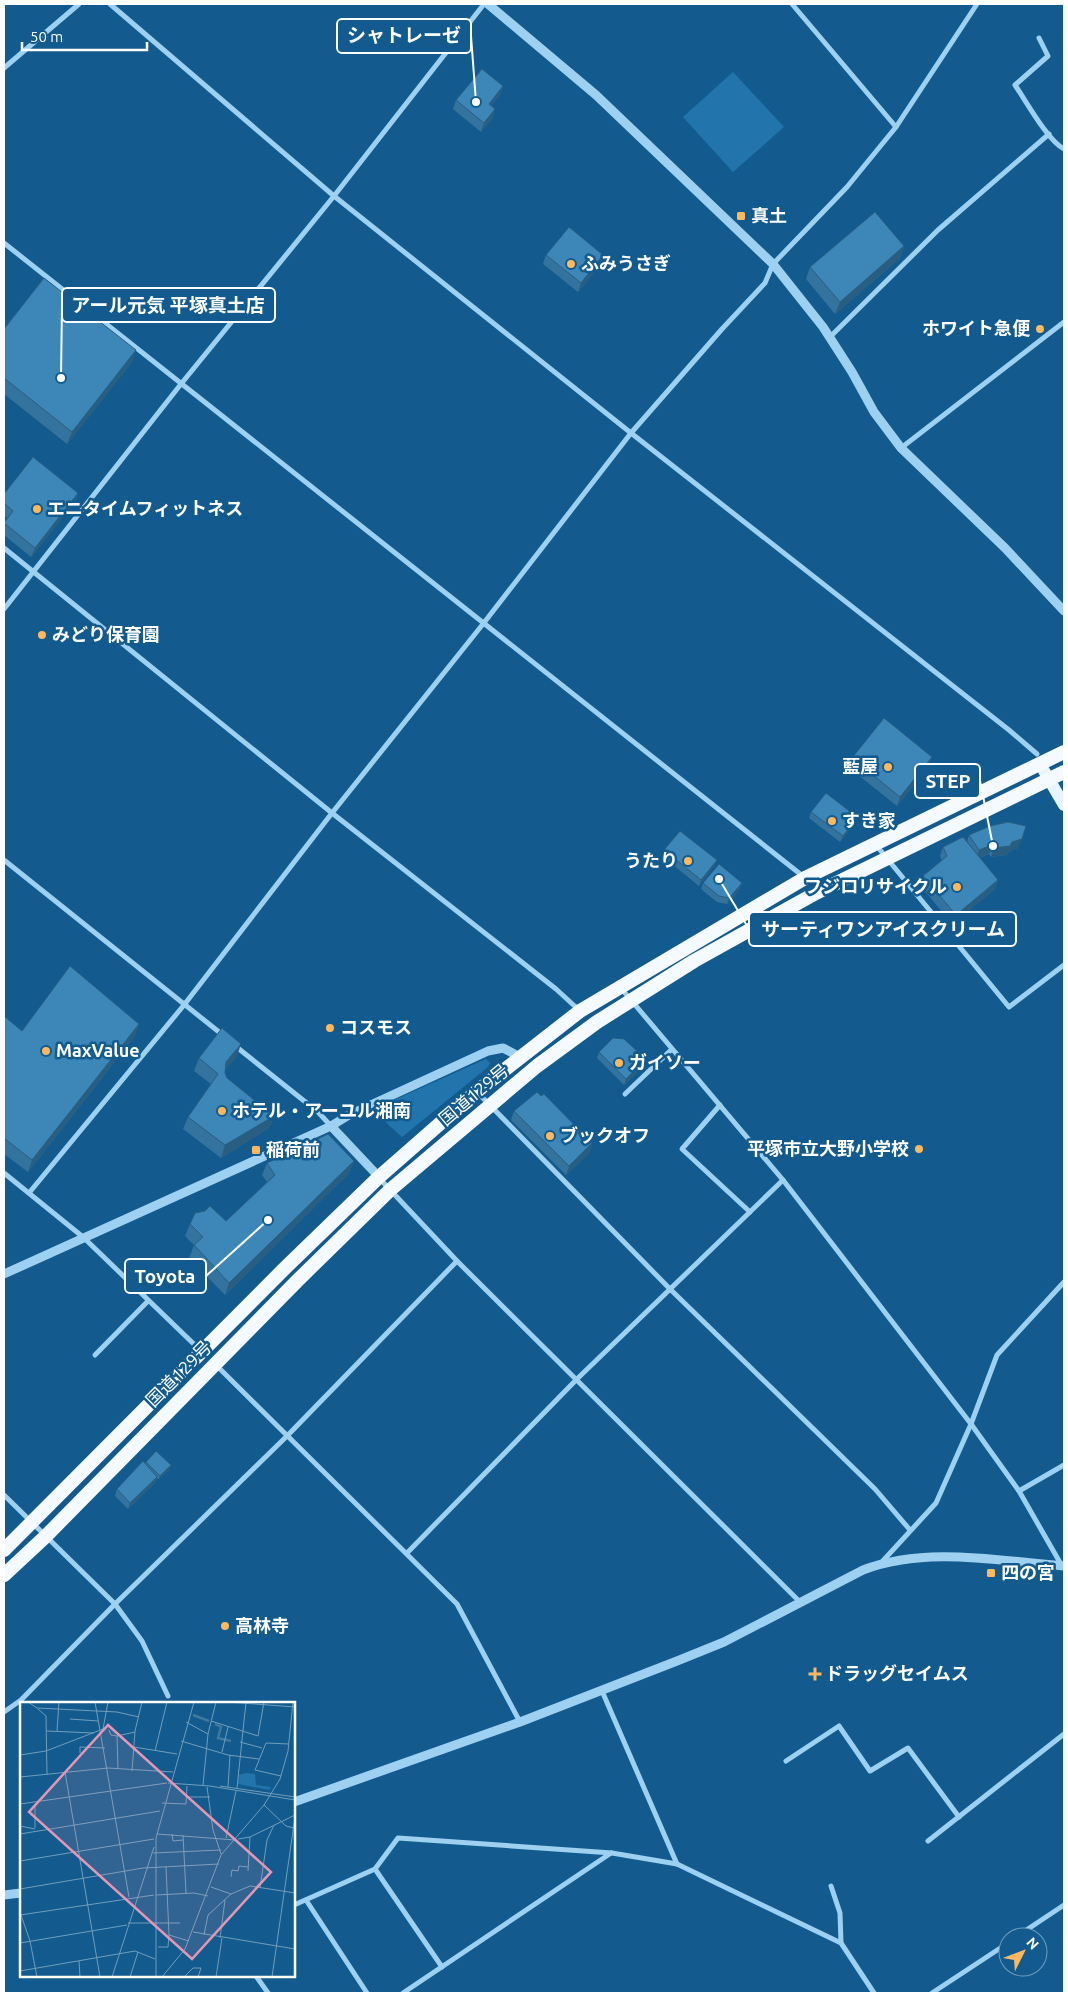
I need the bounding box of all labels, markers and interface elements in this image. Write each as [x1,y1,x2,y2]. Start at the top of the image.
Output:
callout: シャトレーゼ [337,19,471,53]
scale bar [22,20,148,52]
text: シャトレーゼ [347,24,461,46]
text: 50 m [30,28,63,45]
place label: 真土 [751,205,787,225]
marker: 真土 [735,210,747,222]
place label: ふみうさぎ [581,253,671,273]
marker: ふみうさぎ [565,258,577,270]
callout: アール元気 平塚真土店 [62,288,275,322]
text: アール元気 平塚真土店 [71,294,265,316]
place label: ホワイト急便 [922,318,1031,338]
marker: ホワイト急便 [1034,323,1046,335]
place label: エニタイムフィットネス [47,498,243,518]
marker: エニタイムフィットネス [31,503,43,515]
place label: みどり保育園 [52,624,160,644]
marker: みどり保育園 [36,629,48,641]
place label: 藍屋 [842,756,878,776]
marker: 藍屋 [882,761,894,773]
callout: STEP [915,764,980,798]
text: STEP [925,770,971,792]
place label: すき家 [842,810,896,830]
marker: すき家 [826,815,838,827]
place label: うたり [624,850,678,870]
marker: うたり [682,855,694,867]
place label: フジロリサイクル [804,876,947,896]
marker: フジロリサイクル [951,881,963,893]
callout: サーティワンアイスクリーム [749,912,1016,946]
text: サーティワンアイスクリーム [761,918,1005,940]
place label: コスモス [340,1017,412,1037]
marker: コスモス [324,1022,336,1034]
place label: MaxValue [56,1040,140,1060]
marker: MaxValue [40,1045,52,1057]
place label: ガイソー [629,1052,701,1072]
marker: ガイソー [613,1057,625,1069]
street label: 国道129号 [435,1059,512,1129]
place label: ホテル・アーユル湘南 [232,1100,411,1120]
marker: ホテル・アーユル湘南 [216,1105,228,1117]
place label: ブックオフ [560,1125,650,1145]
marker: ブックオフ [544,1130,556,1142]
place label: 平塚市立大野小学校 [747,1138,909,1158]
place label: 稲荷前 [266,1139,320,1159]
marker: 平塚市立大野小学校 [913,1143,925,1155]
marker: 稲荷前 [250,1144,262,1156]
callout: Toyota [125,1259,206,1293]
text: Toyota [135,1265,195,1287]
street label: 国道129号 [141,1336,215,1410]
place label: 四の宮 [1001,1562,1055,1582]
marker: 四の宮 [985,1567,997,1579]
place label: 高林寺 [235,1615,289,1635]
marker: 高林寺 [219,1620,231,1632]
place label: ドラッグセイムス [825,1663,969,1683]
marker: ドラッグセイムス [809,1668,821,1680]
inset map [20,1702,295,1977]
north arrow [998,1927,1048,1977]
text: N [1023,1934,1042,1953]

